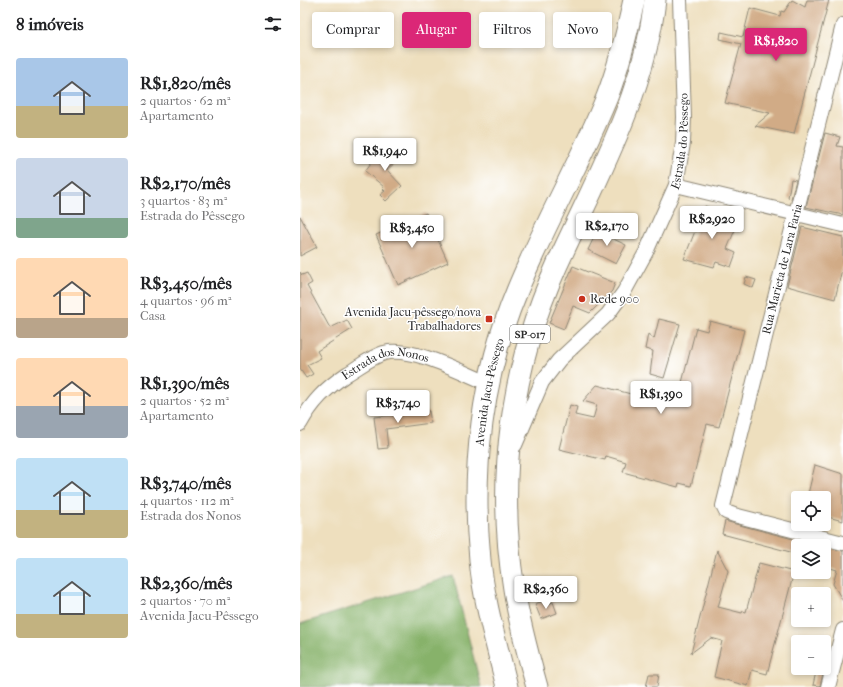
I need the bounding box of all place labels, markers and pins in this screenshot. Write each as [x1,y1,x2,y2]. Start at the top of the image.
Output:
pin: R$1,820 [739,28,813,62]
pin: R$1,940 [348,138,422,172]
pin: R$2,920 [675,206,749,240]
pin: R$2,170 [570,213,644,247]
pin: R$3,450 [375,215,449,249]
place label: Rede 900 [590,292,639,306]
marker: Rede 900 [577,294,587,304]
place label: Avenida Jacu-pêssego/nova Trabalhadores [344,305,482,333]
marker: Avenida Jacu-pêssego/nova Trabalhadores [484,314,494,324]
pin: R$1,390 [624,381,698,415]
pin: R$3,740 [361,390,435,424]
pin: R$2,360 [509,576,583,610]

